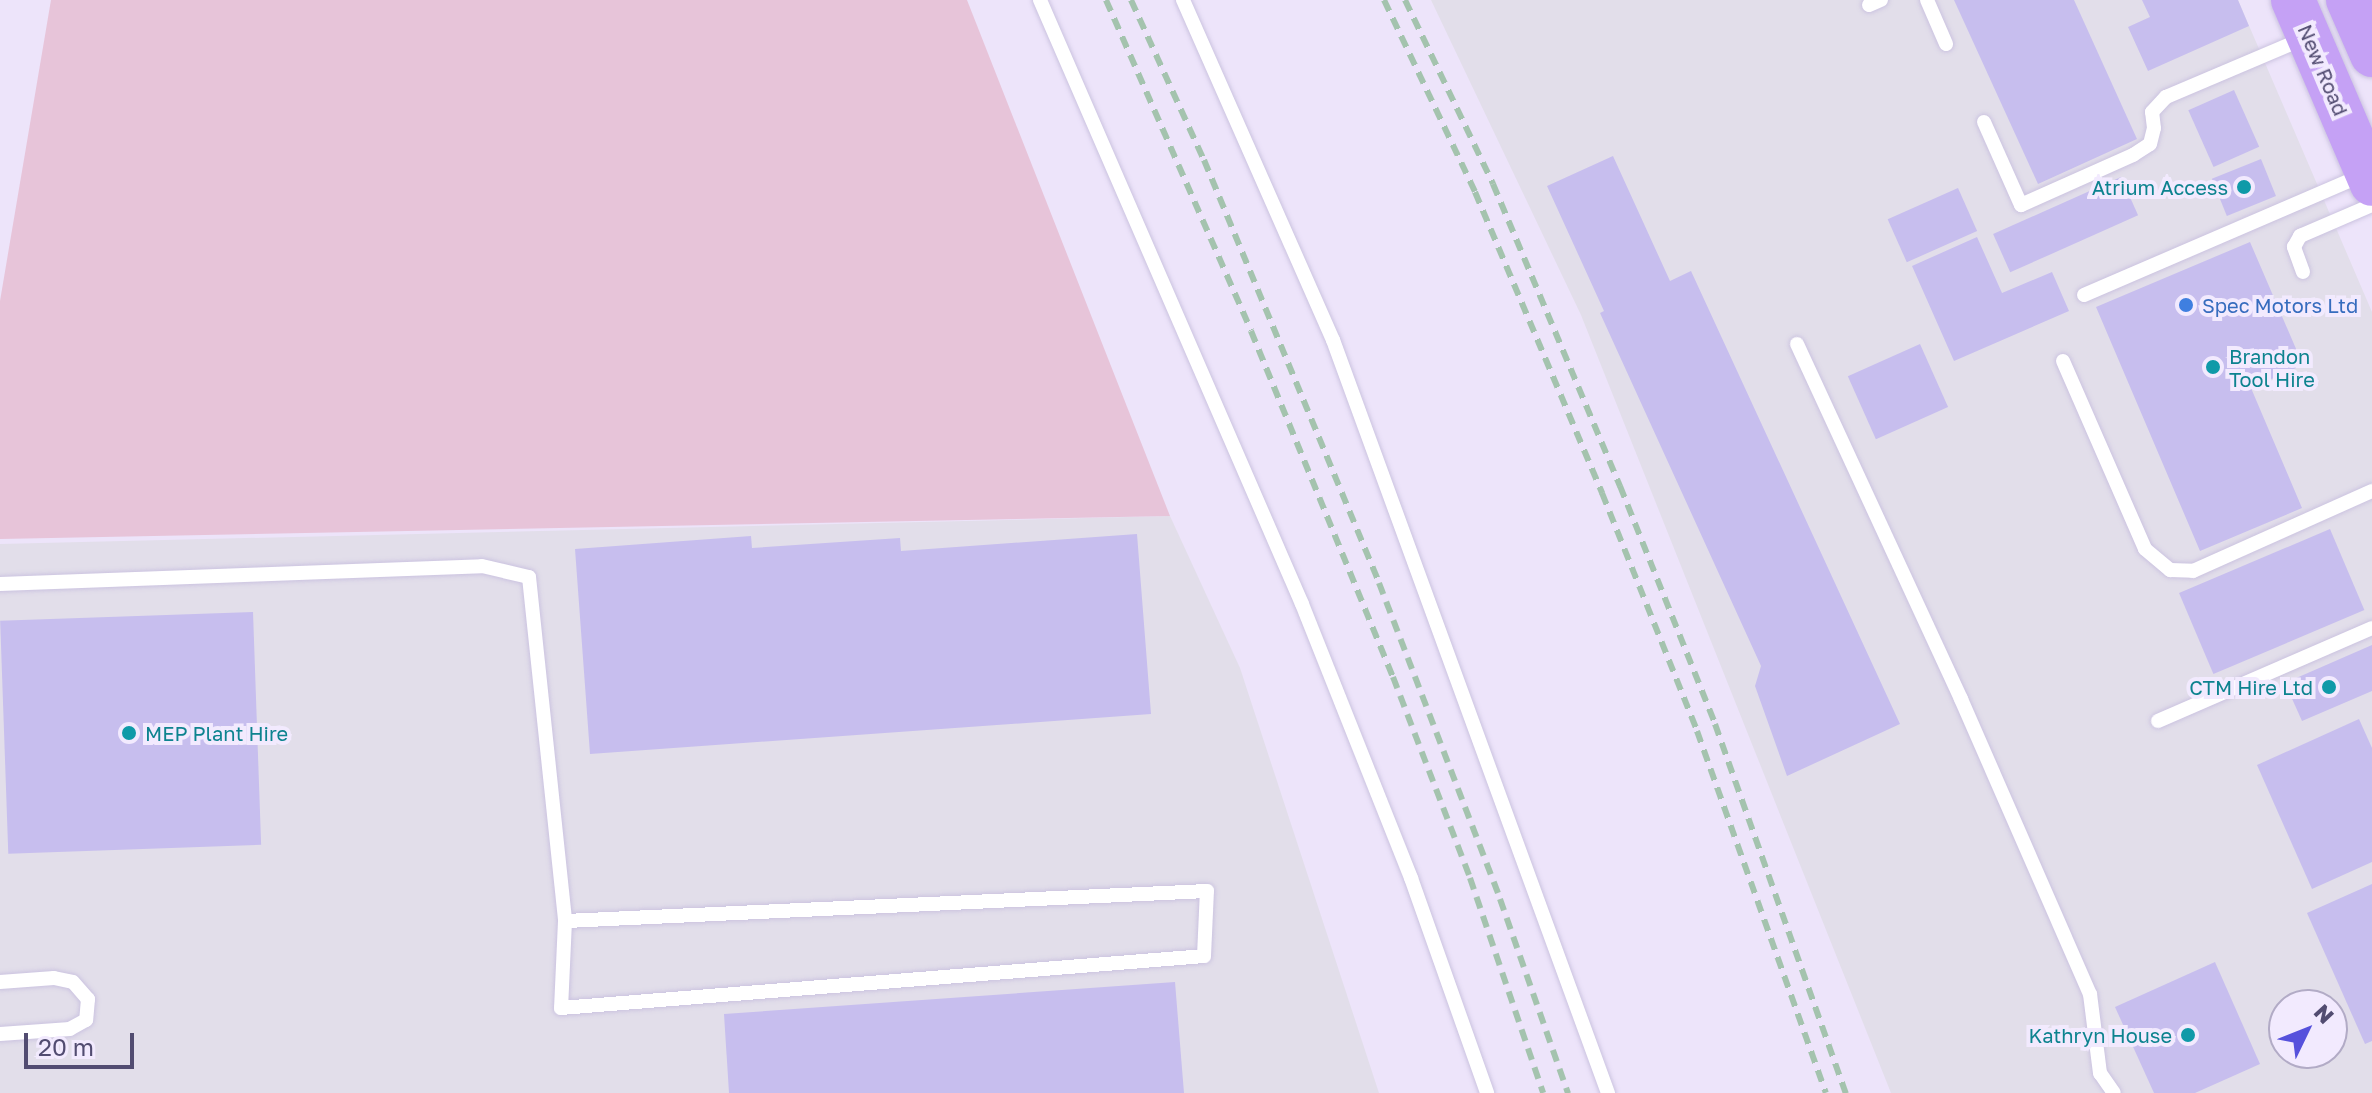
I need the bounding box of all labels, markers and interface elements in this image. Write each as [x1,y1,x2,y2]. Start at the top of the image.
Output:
street label: New Road [2293,21,2353,119]
place label: Atrium Access [2092,175,2228,199]
marker: Atrium Access [2235,178,2253,196]
place label: Spec Motors Ltd [2202,293,2358,317]
marker: Spec Motors Ltd [2177,296,2195,314]
place label: Brandon Tool Hire [2229,344,2315,391]
marker: Brandon Tool Hire [2204,358,2222,376]
place label: CTM Hire Ltd [2189,675,2313,699]
marker: CTM Hire Ltd [2320,678,2338,696]
place label: MEP Plant Hire [145,721,288,745]
marker: MEP Plant Hire [120,724,138,742]
north arrow [2268,989,2348,1069]
text: N [2309,998,2340,1029]
scale bar [28,1017,138,1067]
place label: Kathryn House [2029,1023,2172,1047]
marker: Kathryn House [2179,1026,2197,1044]
text: 20 m [38,1032,94,1061]

